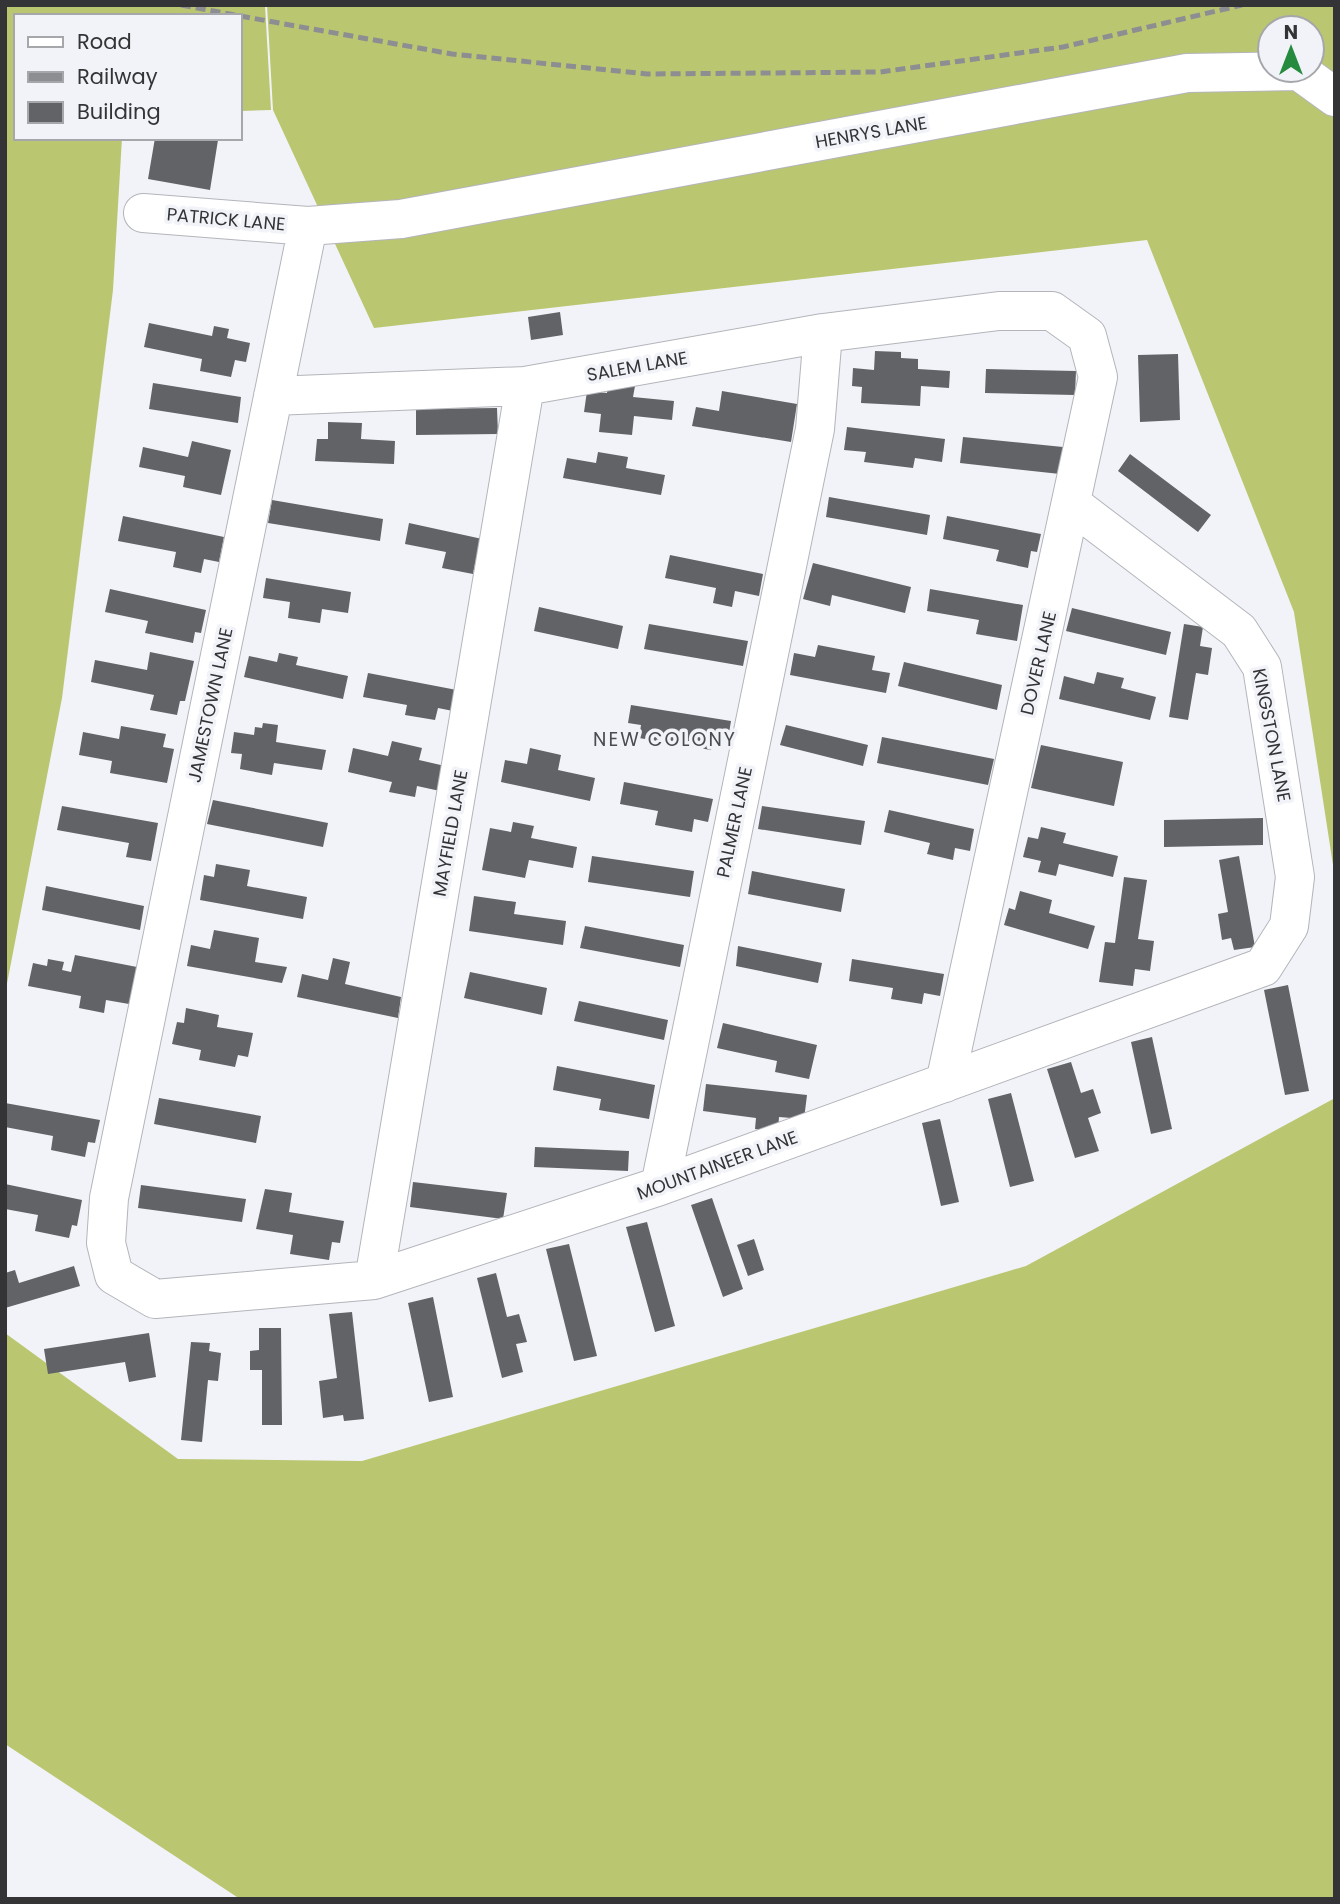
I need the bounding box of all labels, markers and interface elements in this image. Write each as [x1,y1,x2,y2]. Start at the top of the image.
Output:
legend [14,14,242,140]
north arrow [1256,14,1326,84]
text: N [1284,19,1298,46]
text: Road [77,27,132,56]
text: Railway [77,62,158,91]
text: Building [77,97,161,126]
street label: HENRYS LANE [813,110,929,154]
street label: PATRICK LANE [166,201,286,237]
street label: SALEM LANE [585,345,689,387]
street label: DOVER LANE [1014,609,1062,717]
street label: JAMESTOWN LANE [181,625,239,785]
street label: KINGSTON LANE [1247,666,1297,804]
district label: NEW COLONY [593,726,737,753]
street label: PALMER LANE [710,764,758,880]
street label: MAYFIELD LANE [427,768,473,898]
street label: MOUNTAINEER LANE [633,1124,801,1206]

